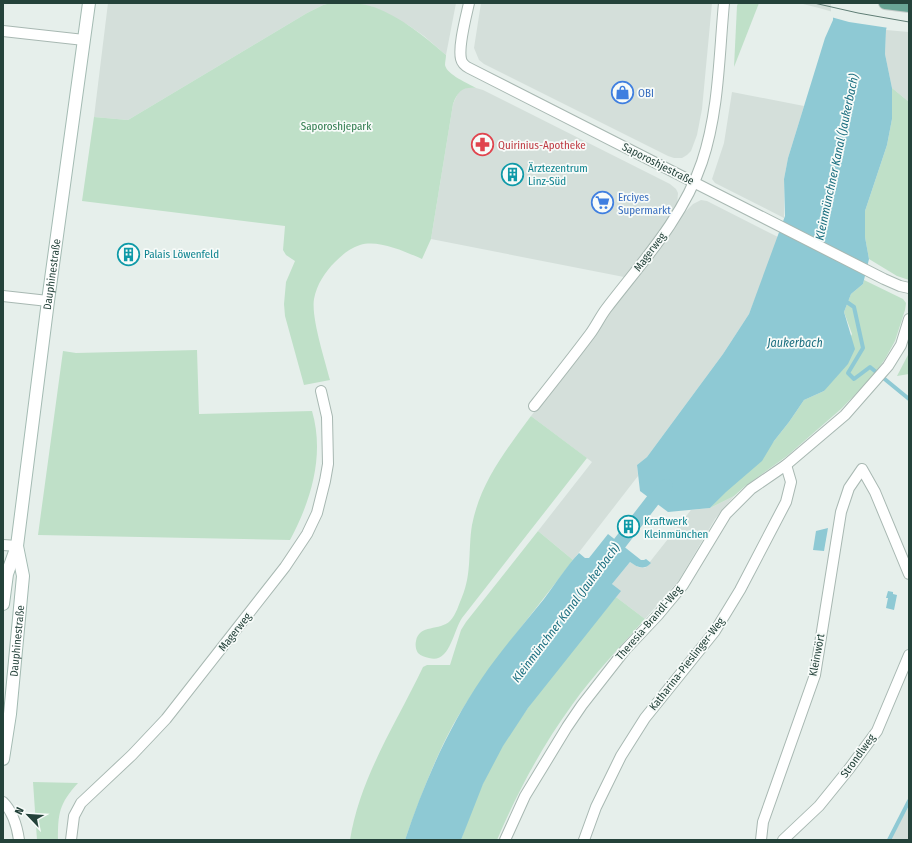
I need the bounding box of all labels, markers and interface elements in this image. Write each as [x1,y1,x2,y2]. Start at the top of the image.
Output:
water label: Kleinmünchner Kanal (Jaukerbach) [812,72,862,242]
shop icon: OBI [609,80,635,106]
place label: OBI [638,87,654,100]
park label: Saporoshjepark [301,120,372,133]
pharmacy icon: Quirinius-Apotheke [470,132,496,158]
place label: Quirinius-Apotheke [498,139,586,152]
street label: Saporoshjestraße [620,140,696,188]
building icon: Ärztezentrum Linz-Süd [499,161,525,187]
place label: Ärztezentrum Linz-Süd [528,162,588,188]
supermarket icon: Erciyes Supermarkt [590,190,616,216]
place label: Erciyes Supermarkt [618,191,671,217]
street label: Magerweg [631,229,669,274]
street label: Dauphinestraße [40,238,63,311]
building icon: Palais Löwenfeld [115,241,141,267]
place label: Palais Löwenfeld [144,248,219,261]
water label: Jaukerbach [766,336,823,350]
building icon: Kraftwerk Kleinmünchen [616,514,642,540]
place label: Kraftwerk Kleinmünchen [644,515,708,541]
water label: Kleinmünchner Kanal (Jaukerbach) [509,540,623,685]
street label: Theresia-Brandl-Weg [613,583,685,663]
street label: Dauphinestraße [7,605,27,677]
street label: Magerweg [216,610,255,654]
street label: Katharina-Pieslinger-Weg [647,614,728,713]
street label: Kleinwört [807,632,828,677]
street label: Strondlweg [838,731,879,780]
north arrow [8,795,48,835]
text: N [12,805,27,817]

